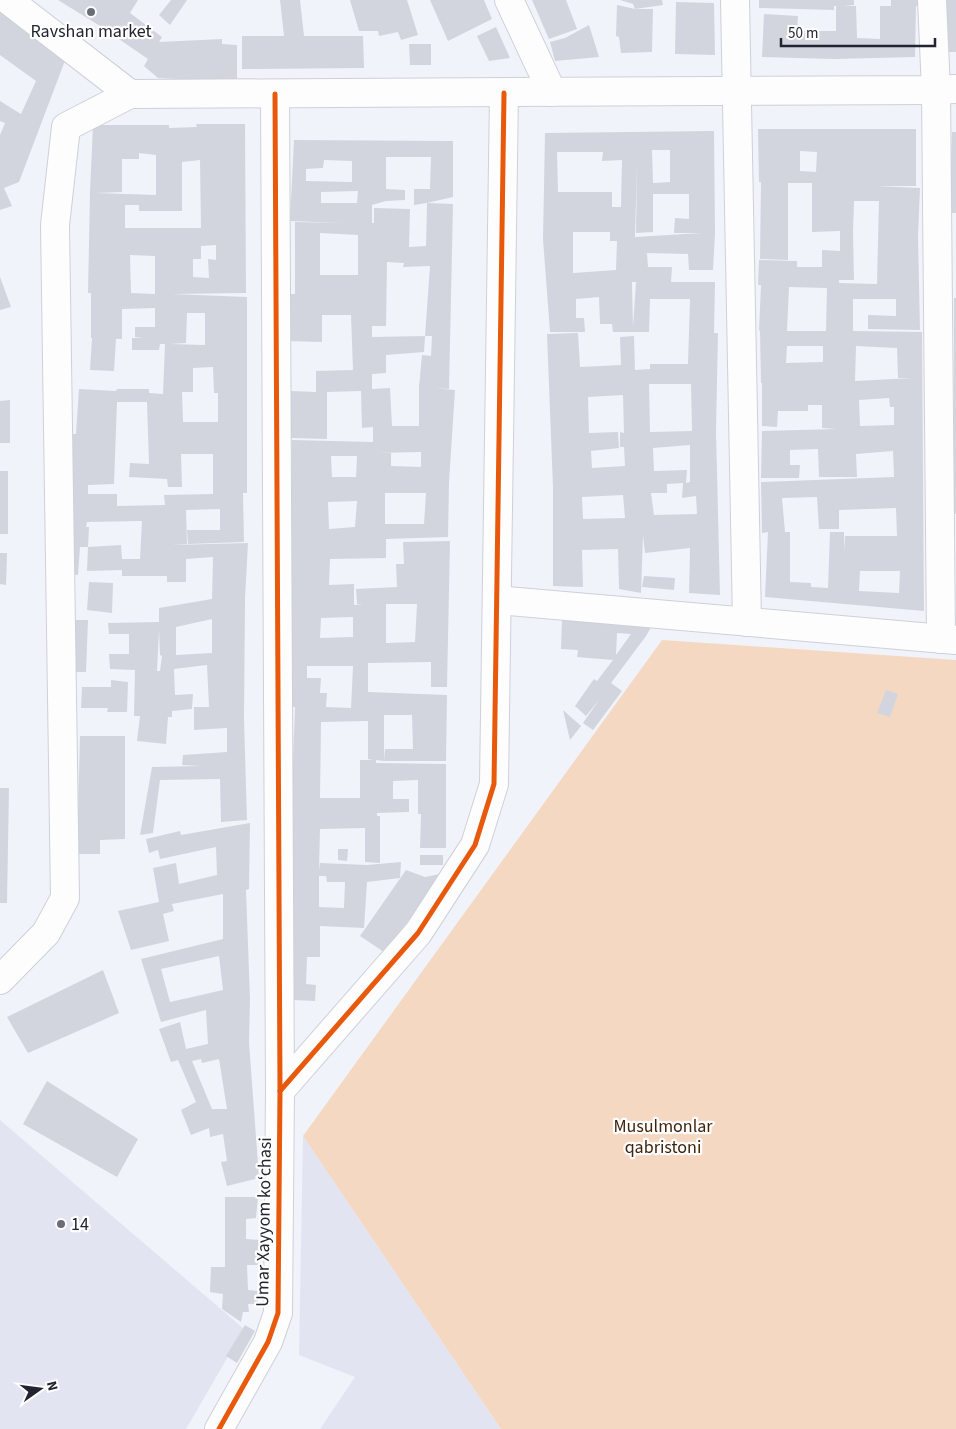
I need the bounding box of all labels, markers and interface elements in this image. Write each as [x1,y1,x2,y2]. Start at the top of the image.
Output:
marker: Ravshan market [85,6,97,18]
scale bar [781,15,935,47]
place label: Ravshan market [30,19,152,44]
text: 50 m [788,23,818,44]
park label: Musulmonlar qabristoni [613,1114,713,1160]
street label: Umar Xayyom ko‘chasi [250,1137,278,1307]
place label: 14 [71,1212,89,1237]
marker: 14 [55,1218,67,1230]
north arrow [15,1364,65,1414]
text: N [41,1379,62,1393]

